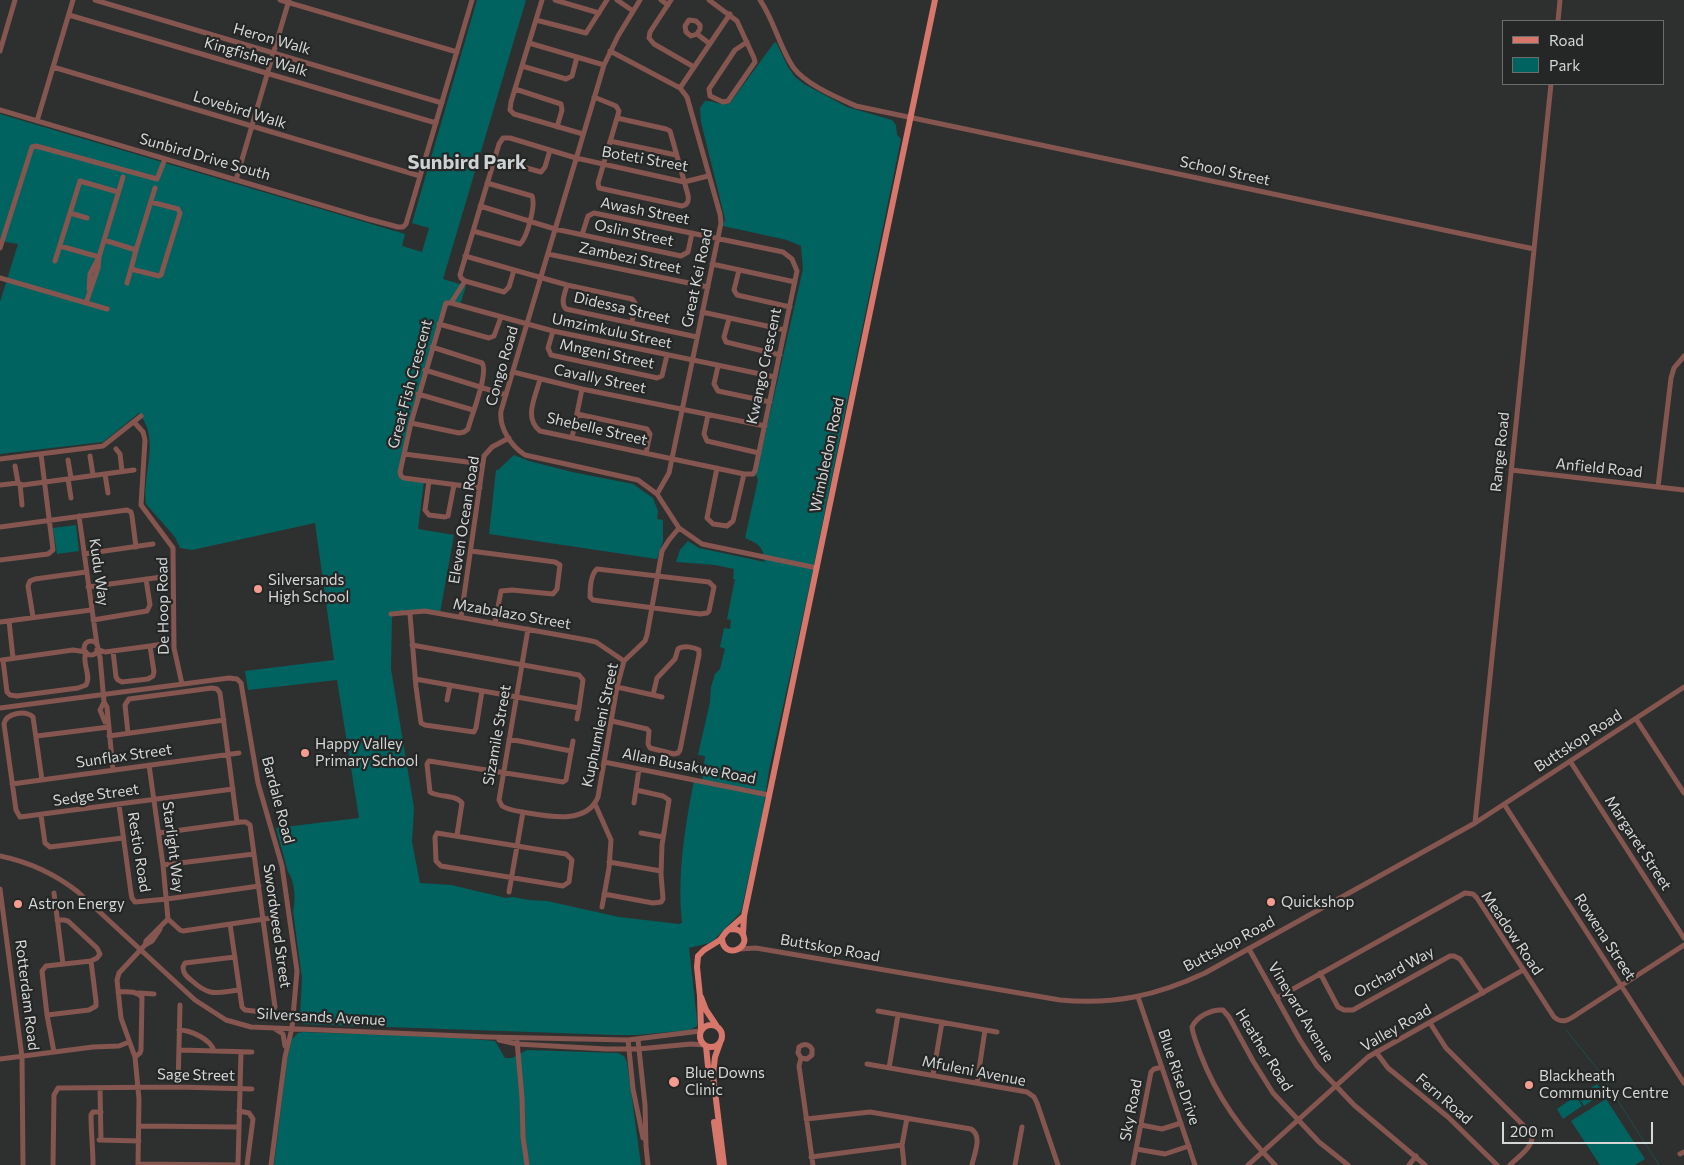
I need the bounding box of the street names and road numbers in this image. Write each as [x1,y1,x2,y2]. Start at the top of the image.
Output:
street label: Heron Walk [231,19,313,59]
street label: Kingfisher Walk [202,34,310,80]
street label: Lovebird Walk [191,87,289,133]
street label: Sunbird Drive South [137,130,273,184]
street label: Boteti Street [600,143,690,175]
street label: School Street [1178,153,1272,189]
street label: Awash Street [599,194,691,228]
street label: Oslin Street [593,216,675,250]
street label: Great Kei Road [678,227,716,329]
street label: Zambezi Street [577,238,683,278]
street label: Didessa Street [572,288,672,328]
street label: Kwango Crescent [743,306,785,426]
street label: Umzimkulu Street [550,309,674,353]
street label: Great Fish Crescent [384,317,436,451]
street label: Congo Road [482,324,522,408]
street label: Mngeni Street [558,335,656,373]
street label: Cavally Street [552,360,648,398]
street label: Wimbledon Road [806,396,848,514]
street label: Shebelle Street [545,409,649,449]
street label: Range Road [1487,411,1513,493]
street label: Eleven Ocean Road [445,455,483,585]
street label: Anfield Road [1555,455,1643,481]
street label: Kudu Way [85,537,113,607]
street label: De Hoop Road [153,557,173,655]
street label: Mzabalazo Street [451,595,573,633]
street label: Kuphumleni Street [578,661,622,789]
street label: Sizamile Street [479,683,515,787]
street label: Buttskop Road [1531,706,1625,776]
street label: Sunflax Street [75,740,173,772]
street label: Allan Busakwe Road [621,744,757,788]
street label: Bardale Road [258,754,298,846]
street label: Sedge Street [52,780,140,810]
street label: Margaret Street [1601,792,1675,894]
street label: Starlight Way [158,800,188,894]
street label: Restio Road [124,811,154,893]
street label: Swordweed Street [259,863,295,989]
street label: Meadow Road [1477,888,1547,978]
street label: Rowena Street [1570,890,1640,984]
street label: Buttskop Road [1180,912,1278,976]
street label: Buttskop Road [779,930,881,966]
street label: Rotterdam Road [11,938,43,1052]
street label: Orchard Way [1351,943,1437,1001]
street label: Vineyard Avenue [1264,959,1338,1065]
street label: Valley Road [1358,1001,1434,1055]
street label: Silversands Avenue [256,1005,386,1029]
street label: Heather Road [1232,1006,1296,1094]
street label: Blue Rise Drive [1154,1027,1204,1127]
street label: Mfuleni Avenue [921,1052,1027,1090]
street label: Sage Street [157,1065,235,1085]
street label: Fern Road [1412,1070,1476,1128]
street label: Sky Road [1116,1078,1146,1142]

